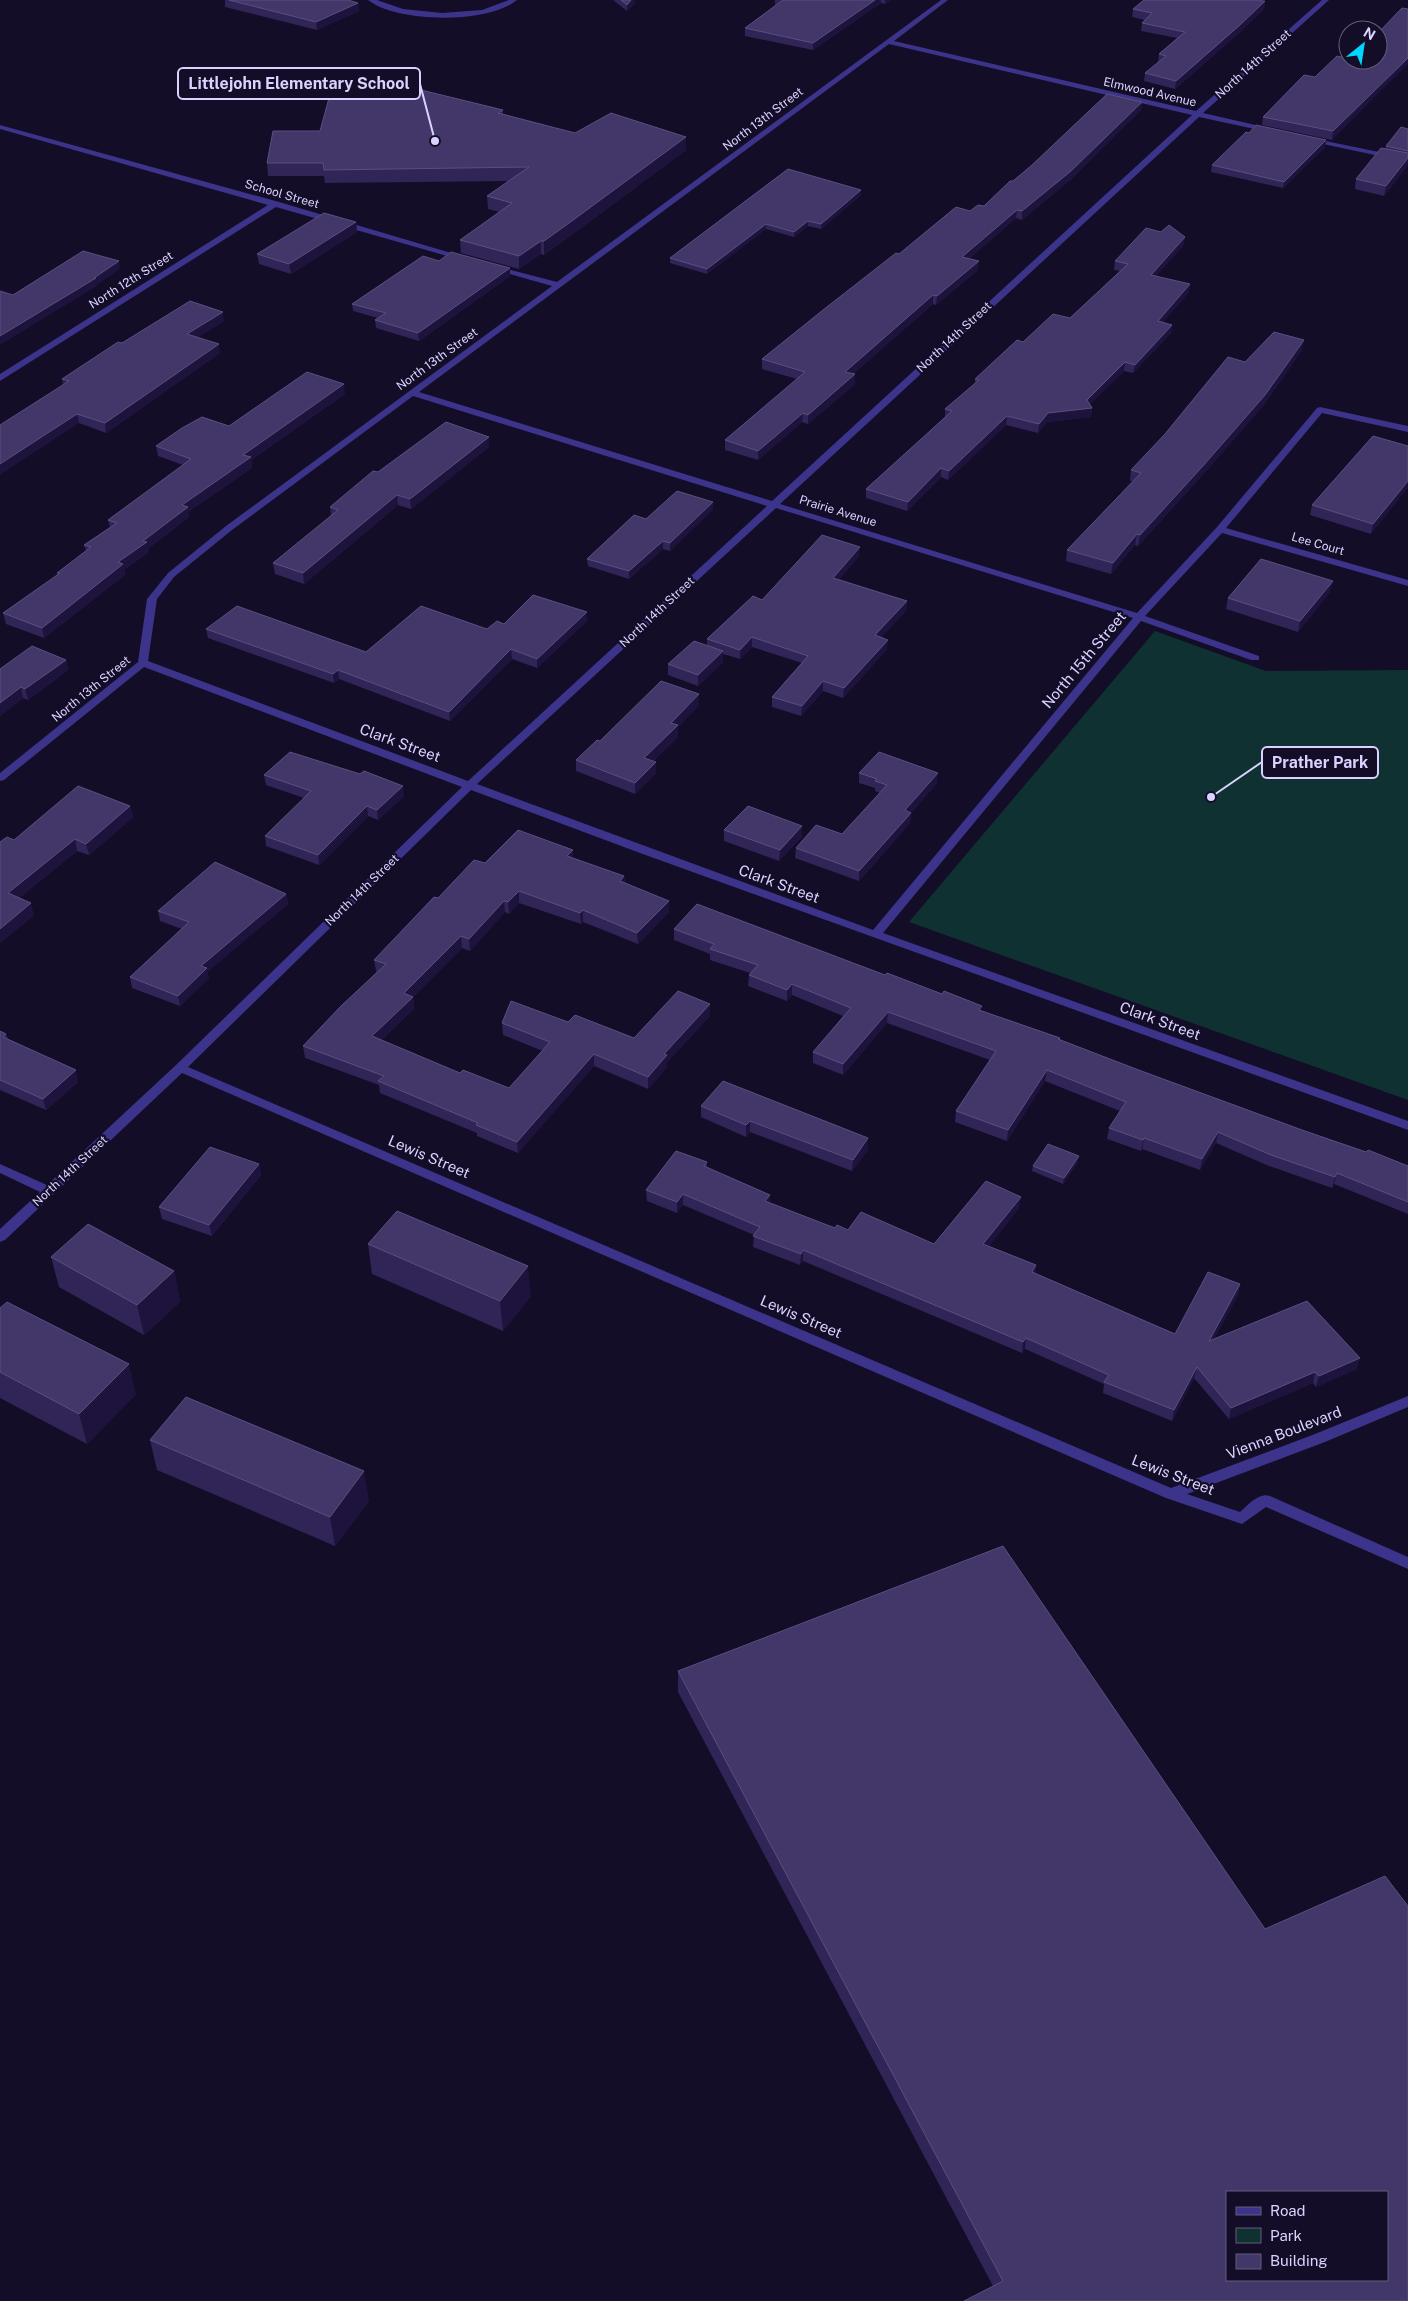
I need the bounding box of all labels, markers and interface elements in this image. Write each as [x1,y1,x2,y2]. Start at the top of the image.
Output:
north arrow [1338,20,1388,70]
text: N [1361,24,1378,43]
street label: North 14th Street [1212,26,1294,102]
callout: Littlejohn Elementary School [178,68,420,99]
text: Littlejohn Elementary School [188,74,410,93]
street label: Elmwood Avenue [1102,74,1198,110]
street label: North 13th Street [720,84,806,154]
street label: School Street [243,177,321,211]
street label: North 12th Street [86,248,176,311]
street label: North 14th Street [914,299,994,375]
street label: North 13th Street [394,325,481,393]
street label: Prairie Avenue [798,493,879,529]
street label: Lee Court [1290,530,1346,558]
street label: North 14th Street [617,574,697,650]
street label: North 15th Street [1038,608,1129,712]
street label: North 13th Street [49,653,133,725]
street label: Clark Street [357,720,443,765]
callout: Prather Park [1262,747,1378,778]
text: Prather Park [1272,753,1368,772]
street label: North 14th Street [322,851,402,929]
street label: Clark Street [736,861,822,906]
street label: Clark Street [1117,998,1203,1043]
street label: Lewis Street [386,1132,473,1181]
street label: North 14th Street [30,1133,110,1209]
street label: Lewis Street [758,1292,845,1341]
street label: Vienna Boulevard [1224,1403,1344,1462]
street label: Lewis Street [1129,1451,1217,1498]
legend [1226,2191,1388,2281]
text: Road [1270,2202,1306,2219]
text: Park [1270,2227,1302,2244]
text: Building [1270,2252,1328,2269]

